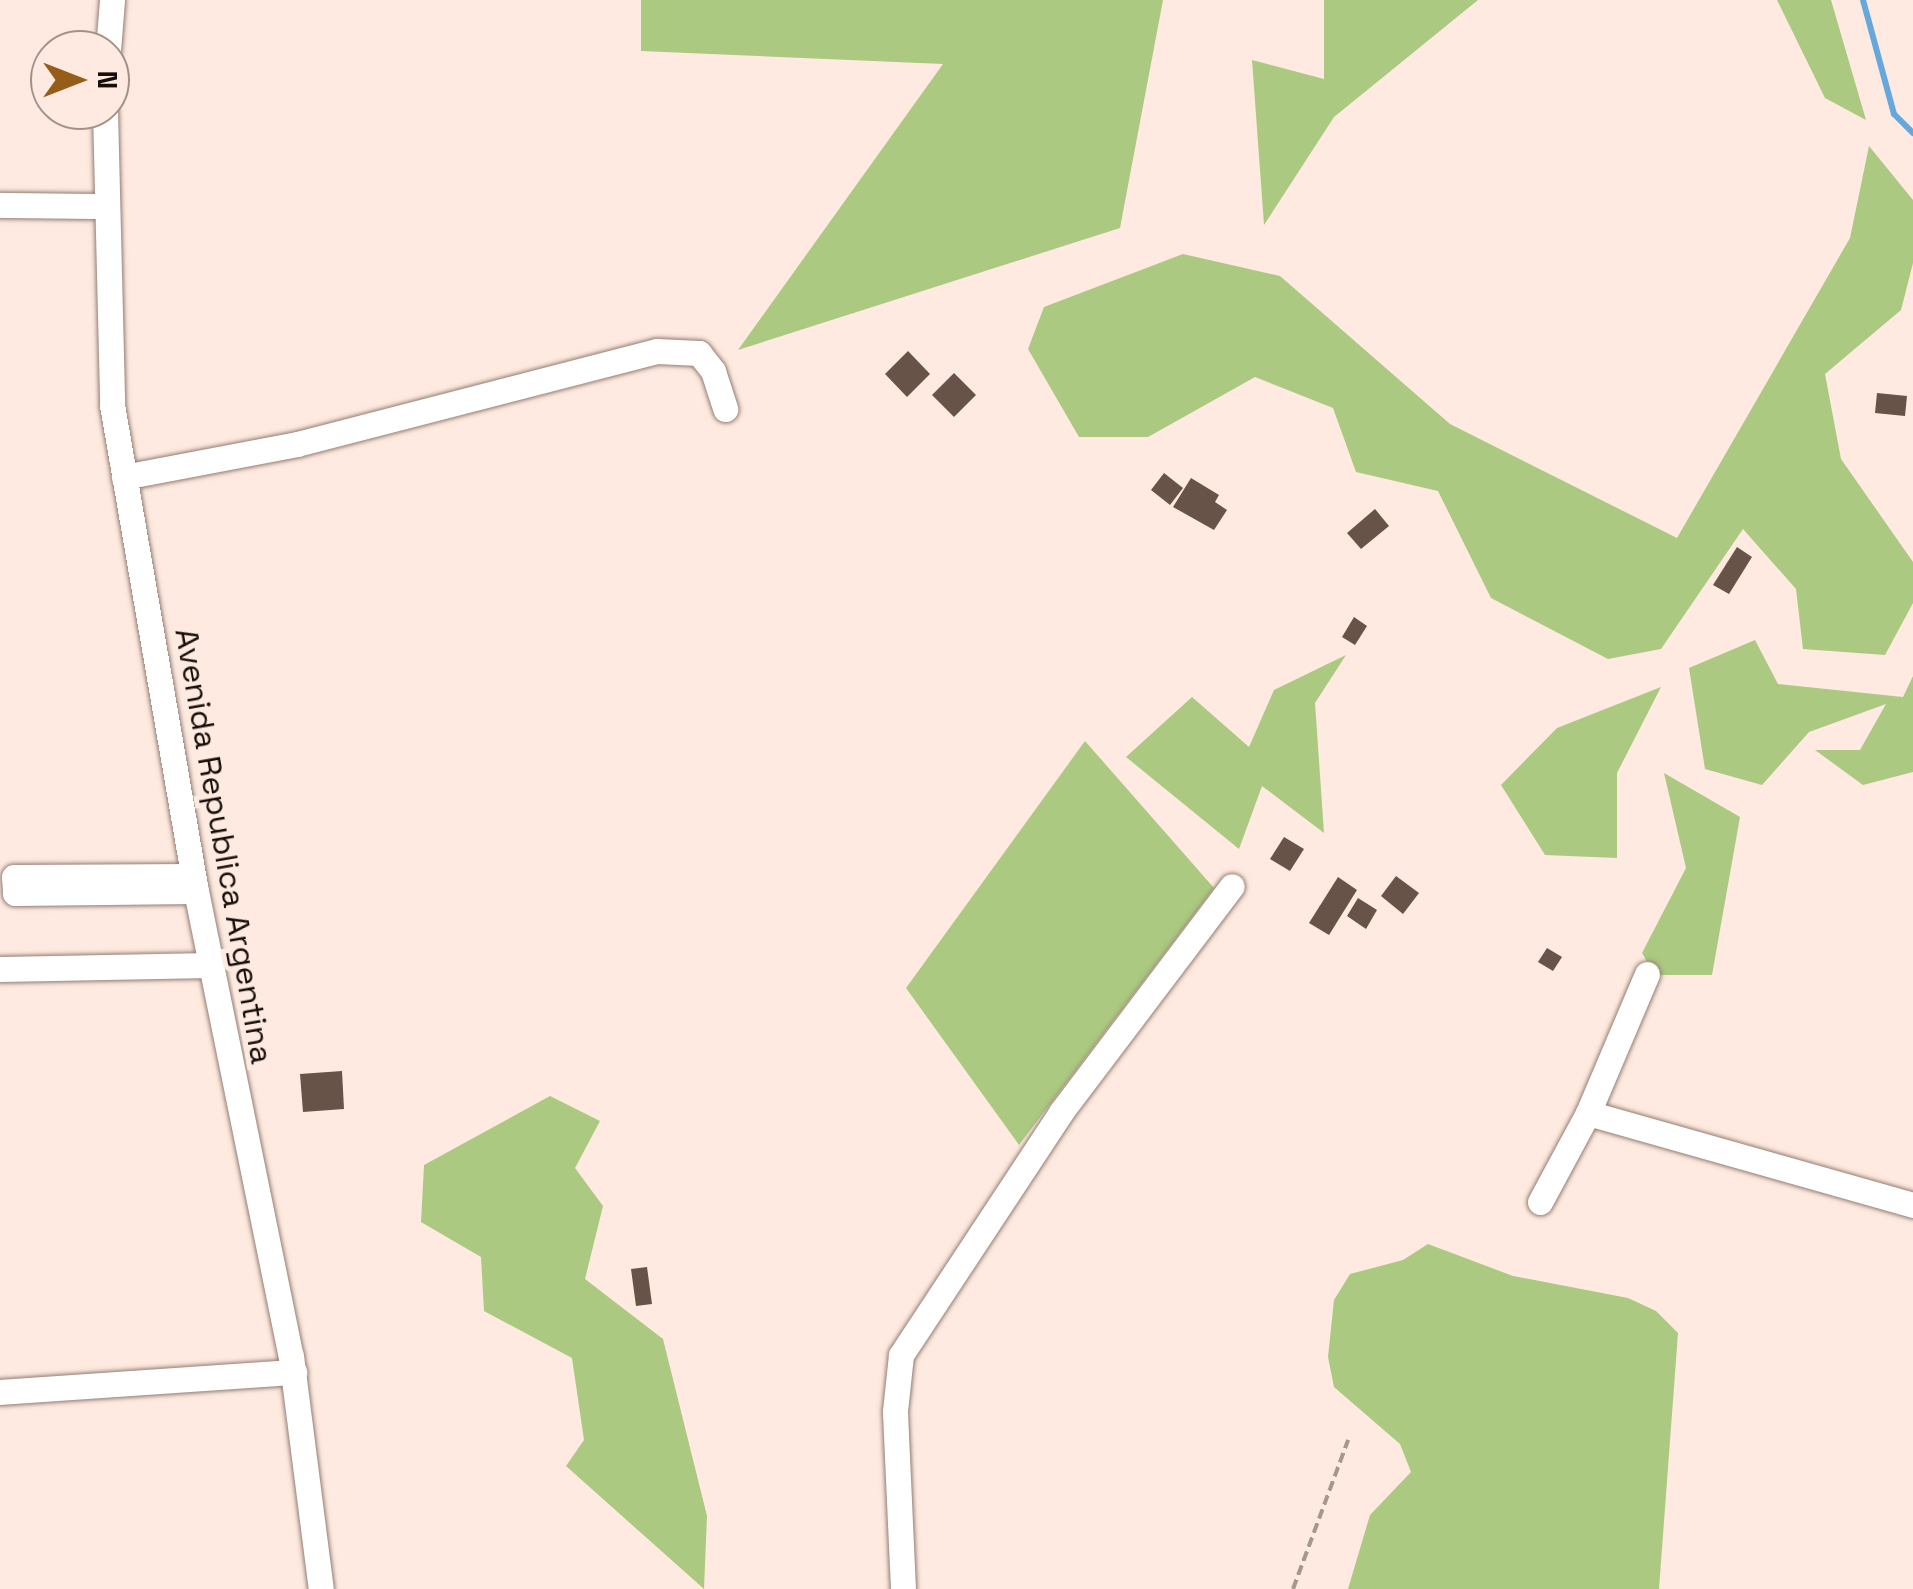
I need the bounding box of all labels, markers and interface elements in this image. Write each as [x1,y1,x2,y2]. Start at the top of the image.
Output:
north arrow [30,30,130,130]
text: N [90,71,126,89]
street label: Avenida Republica Argentina [167,625,281,1067]

